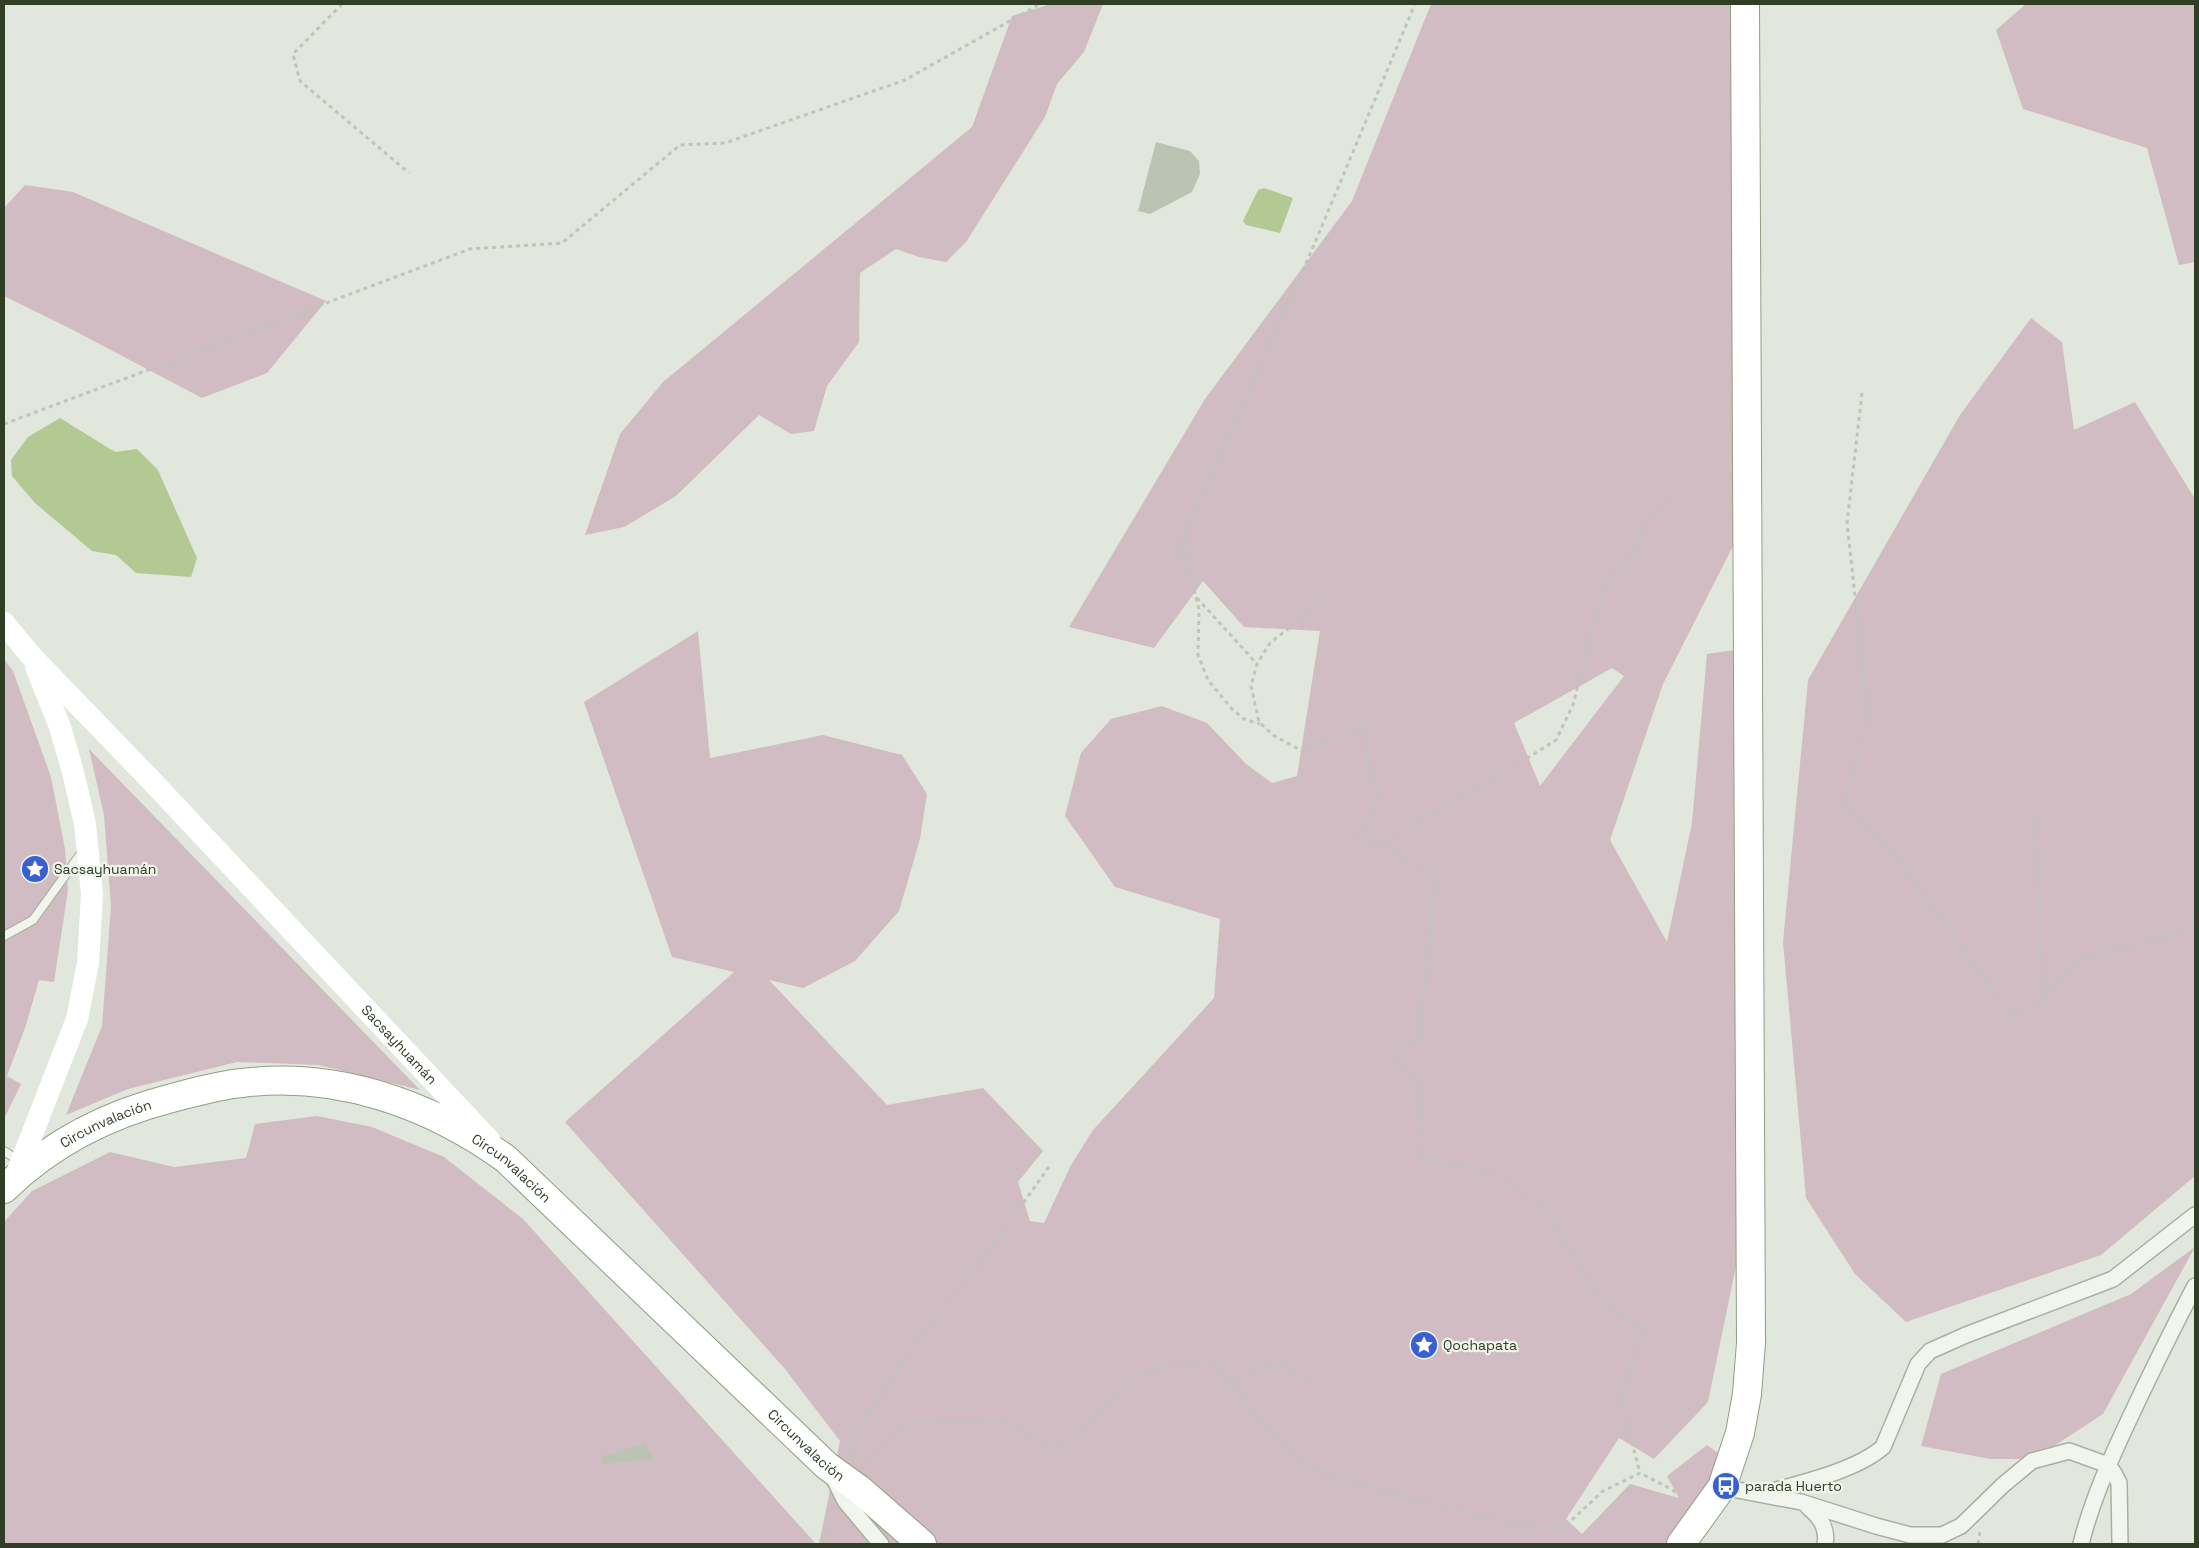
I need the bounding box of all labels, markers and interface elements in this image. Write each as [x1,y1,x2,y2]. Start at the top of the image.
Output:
place icon: Sacsayhuamán [20,854,50,884]
place label: Sacsayhuamán [54,860,156,878]
street label: Sacsayhuamán [358,1001,441,1088]
street label: Circunvalación [56,1095,154,1152]
street label: Circunvalación [468,1130,555,1206]
place icon: Qochapata [1409,1330,1439,1360]
place label: Qochapata [1443,1336,1517,1354]
street label: Circunvalación [764,1405,848,1485]
bus stop icon: parada Huerto [1711,1471,1741,1501]
place label: parada Huerto [1745,1477,1842,1495]

